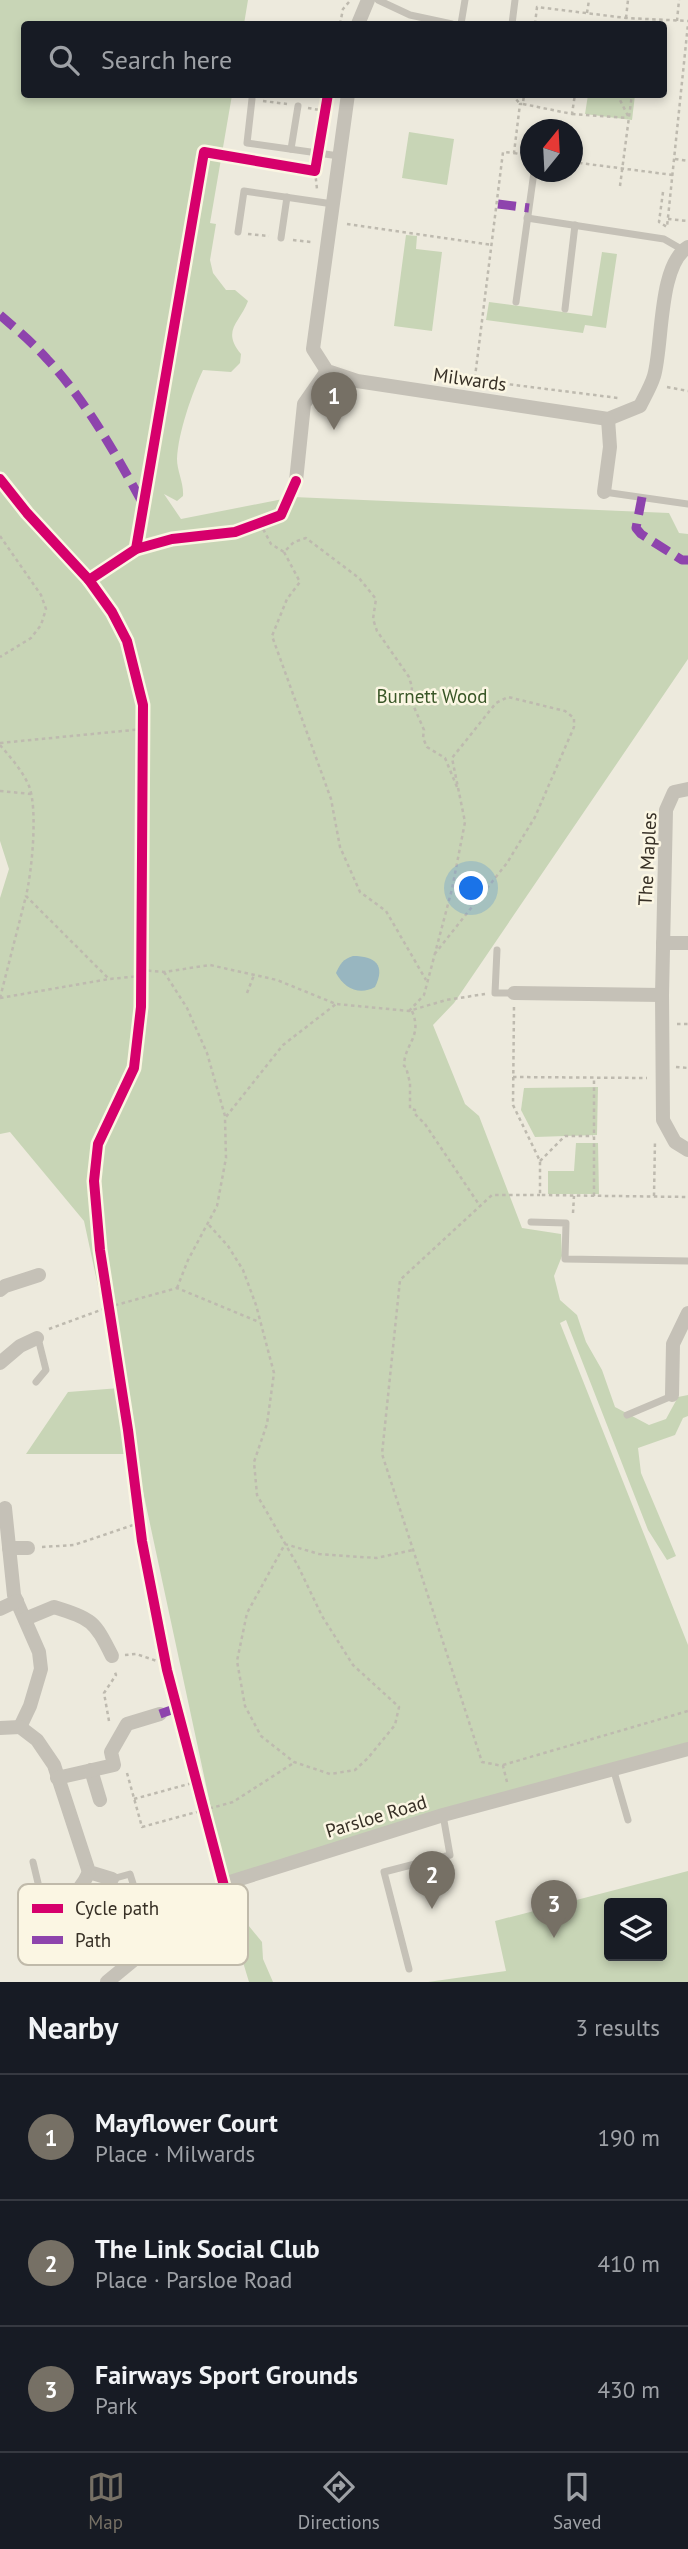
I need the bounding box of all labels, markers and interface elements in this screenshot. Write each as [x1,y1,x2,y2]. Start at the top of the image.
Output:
search box [21,21,667,98]
icon: search [45,41,83,79]
text: Search here [101,43,232,76]
north arrow [520,119,583,182]
street label: Milwards [432,362,508,396]
pin: 1 [311,372,357,430]
park label: Burnett Wood [377,684,487,708]
street label: The Maples [633,812,661,906]
your location [454,871,488,905]
street label: Parsloe Road [323,1789,429,1843]
pin: 2 [409,1851,455,1909]
pin: 3 [531,1880,577,1938]
legend [18,1884,248,1965]
text: Cycle path [75,1896,159,1920]
map controls [604,1898,667,1961]
button: layers [604,1898,667,1961]
text: Path [75,1928,111,1952]
text: Nearby [28,2008,118,2047]
text: 3 results [576,2013,660,2042]
text: Mayflower Court [95,2106,278,2139]
text: 1 [44,2123,58,2152]
text: 190 m [598,2123,660,2152]
text: Place · Milwards [95,2139,255,2168]
text: The Link Social Club [95,2232,320,2265]
text: 2 [44,2249,58,2278]
text: 410 m [598,2249,660,2278]
text: Place · Parsloe Road [95,2265,292,2294]
text: Fairways Sport Grounds [95,2358,358,2391]
text: 3 [44,2375,58,2404]
text: 430 m [598,2375,660,2404]
text: Park [95,2391,137,2420]
tab: Map [87,2468,125,2534]
tab: Directions [298,2468,380,2534]
tab: Saved [553,2468,601,2534]

